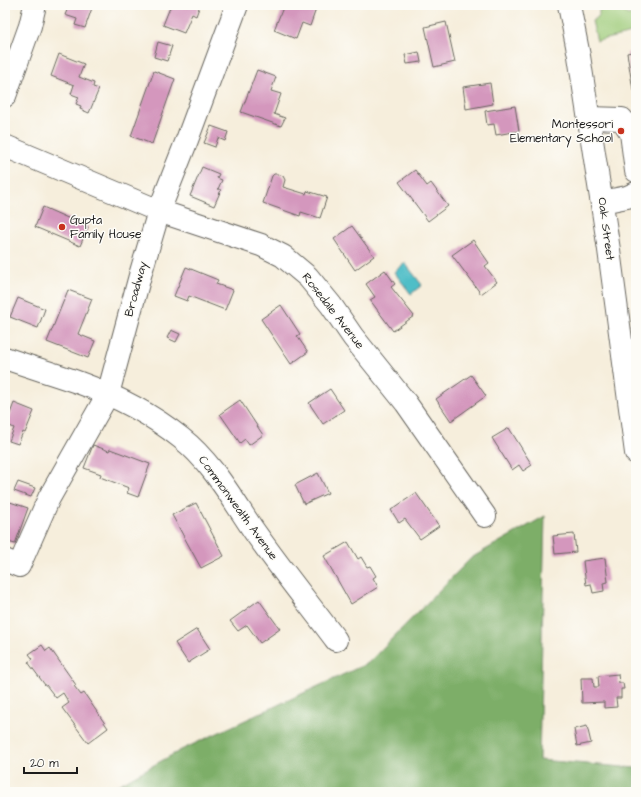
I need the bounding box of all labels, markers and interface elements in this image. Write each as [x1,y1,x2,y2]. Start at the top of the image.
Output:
place label: Montessori Elementary School [510,116,613,148]
marker: Montessori Elementary School [616,126,626,136]
street label: Oak Street [593,196,619,262]
place label: Gupta Family House [70,212,142,244]
marker: Gupta Family House [57,222,67,232]
street label: Broadway [120,259,153,319]
street label: Rosedale Avenue [298,269,368,353]
street label: Commonwealth Avenue [194,452,282,564]
scale bar [24,749,77,775]
text: 20 m [30,755,59,772]

